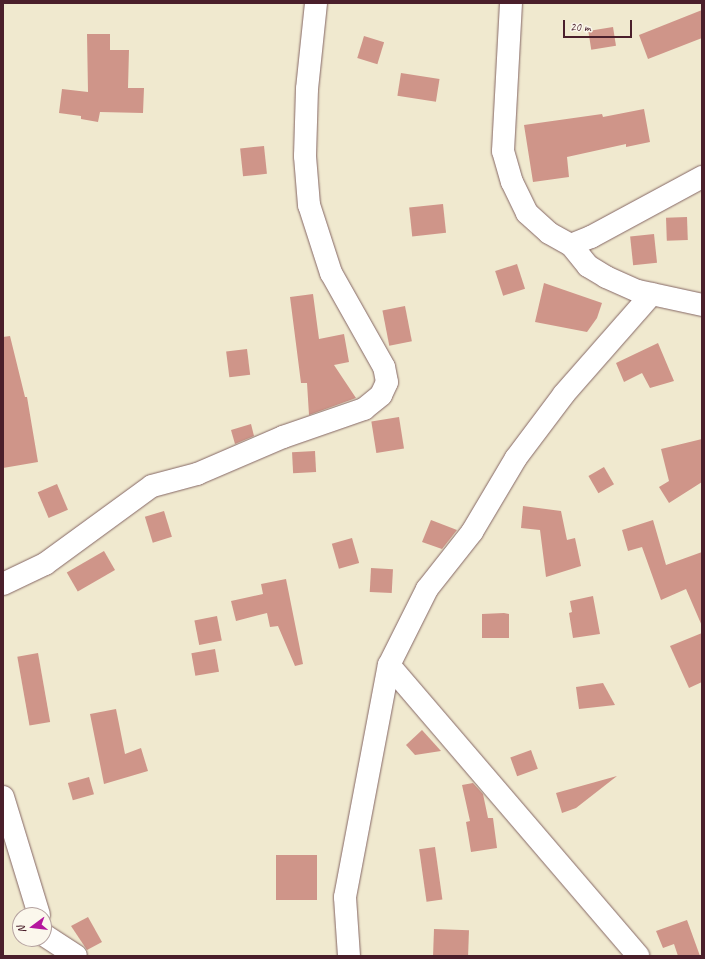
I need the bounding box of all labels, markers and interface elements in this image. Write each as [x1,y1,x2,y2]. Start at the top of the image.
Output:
scale bar [565,12,634,38]
text: 20 m [570,19,590,35]
north arrow [12,907,52,947]
text: N [14,925,29,935]

